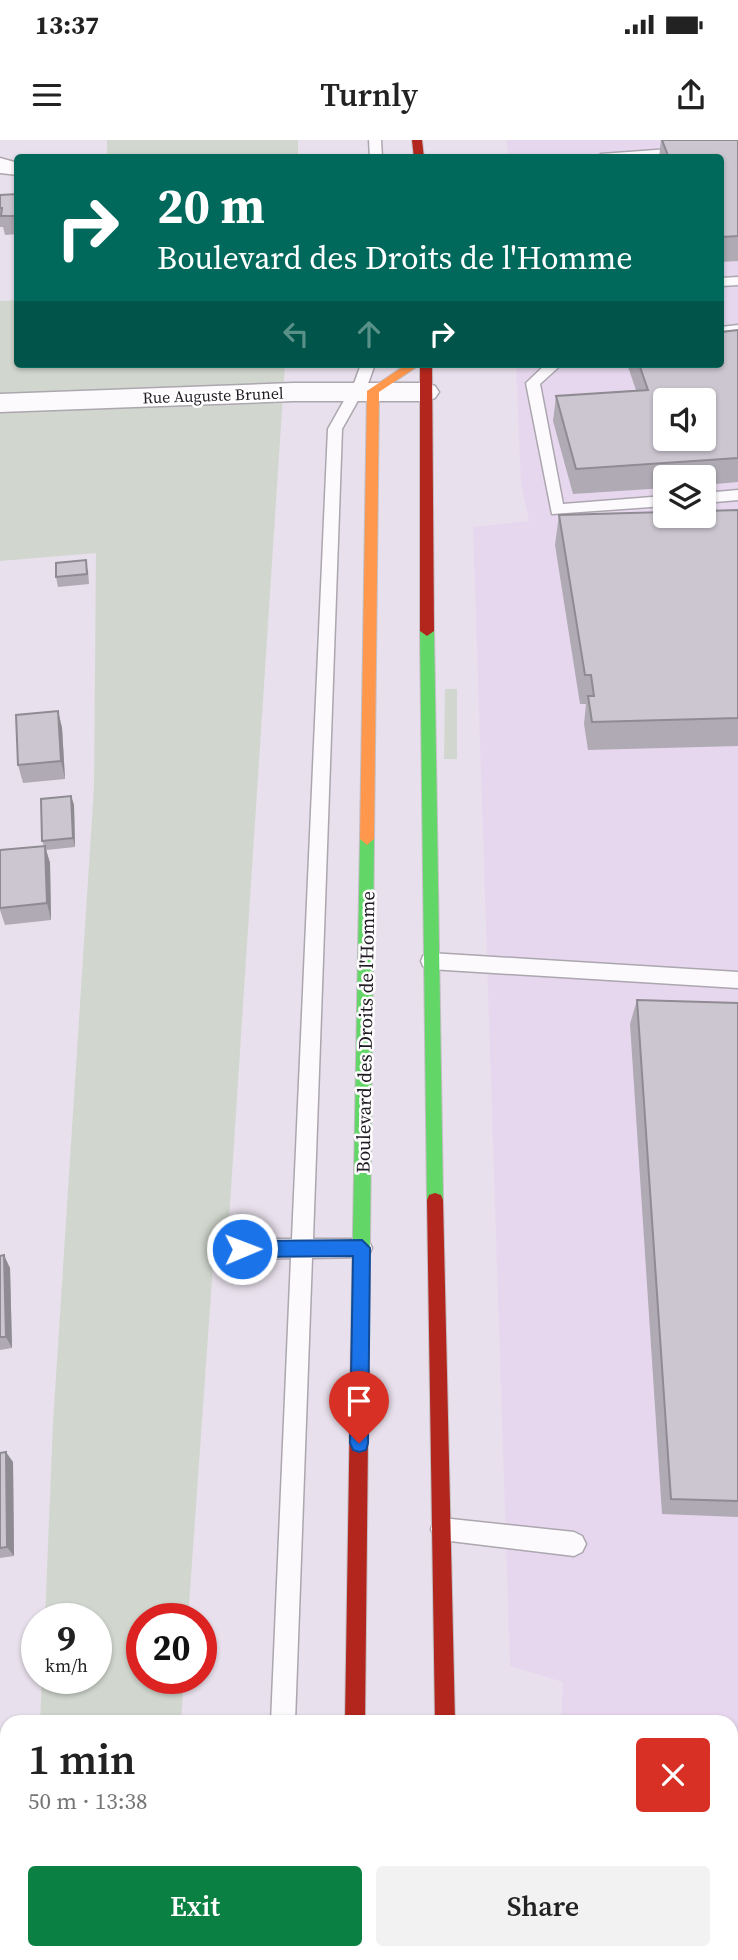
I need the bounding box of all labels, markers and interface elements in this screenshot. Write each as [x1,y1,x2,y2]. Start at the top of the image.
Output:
text: 13:37 [35,7,99,43]
text: Turnly [320,73,418,117]
icon: menu [28,76,66,114]
icon: share [672,76,710,114]
text: 20 m [157,172,265,239]
icon: right [42,182,133,273]
text: Boulevard des Droits de l'Homme [157,236,633,280]
icon: left [277,315,315,353]
icon: ahead [350,315,388,353]
icon: right [423,315,461,353]
street label: Rue Auguste Brunel [142,382,284,408]
map controls [653,388,716,528]
button: sound [653,388,716,451]
button: layers [653,465,716,528]
street label: Boulevard des Droits de l'Homme [350,891,380,1173]
position arrow [205,1212,279,1286]
pin [329,1371,389,1443]
icon: arrive [340,1382,378,1420]
speed limit sign: 20 [126,1603,217,1694]
text: 9 [57,1615,76,1663]
text: km/h [45,1653,88,1678]
text: 1 min [28,1730,136,1788]
button: close [636,1738,710,1812]
text: 50 m · 13:38 [28,1785,148,1817]
button: Exit [28,1866,362,1946]
button: Share [376,1866,710,1946]

